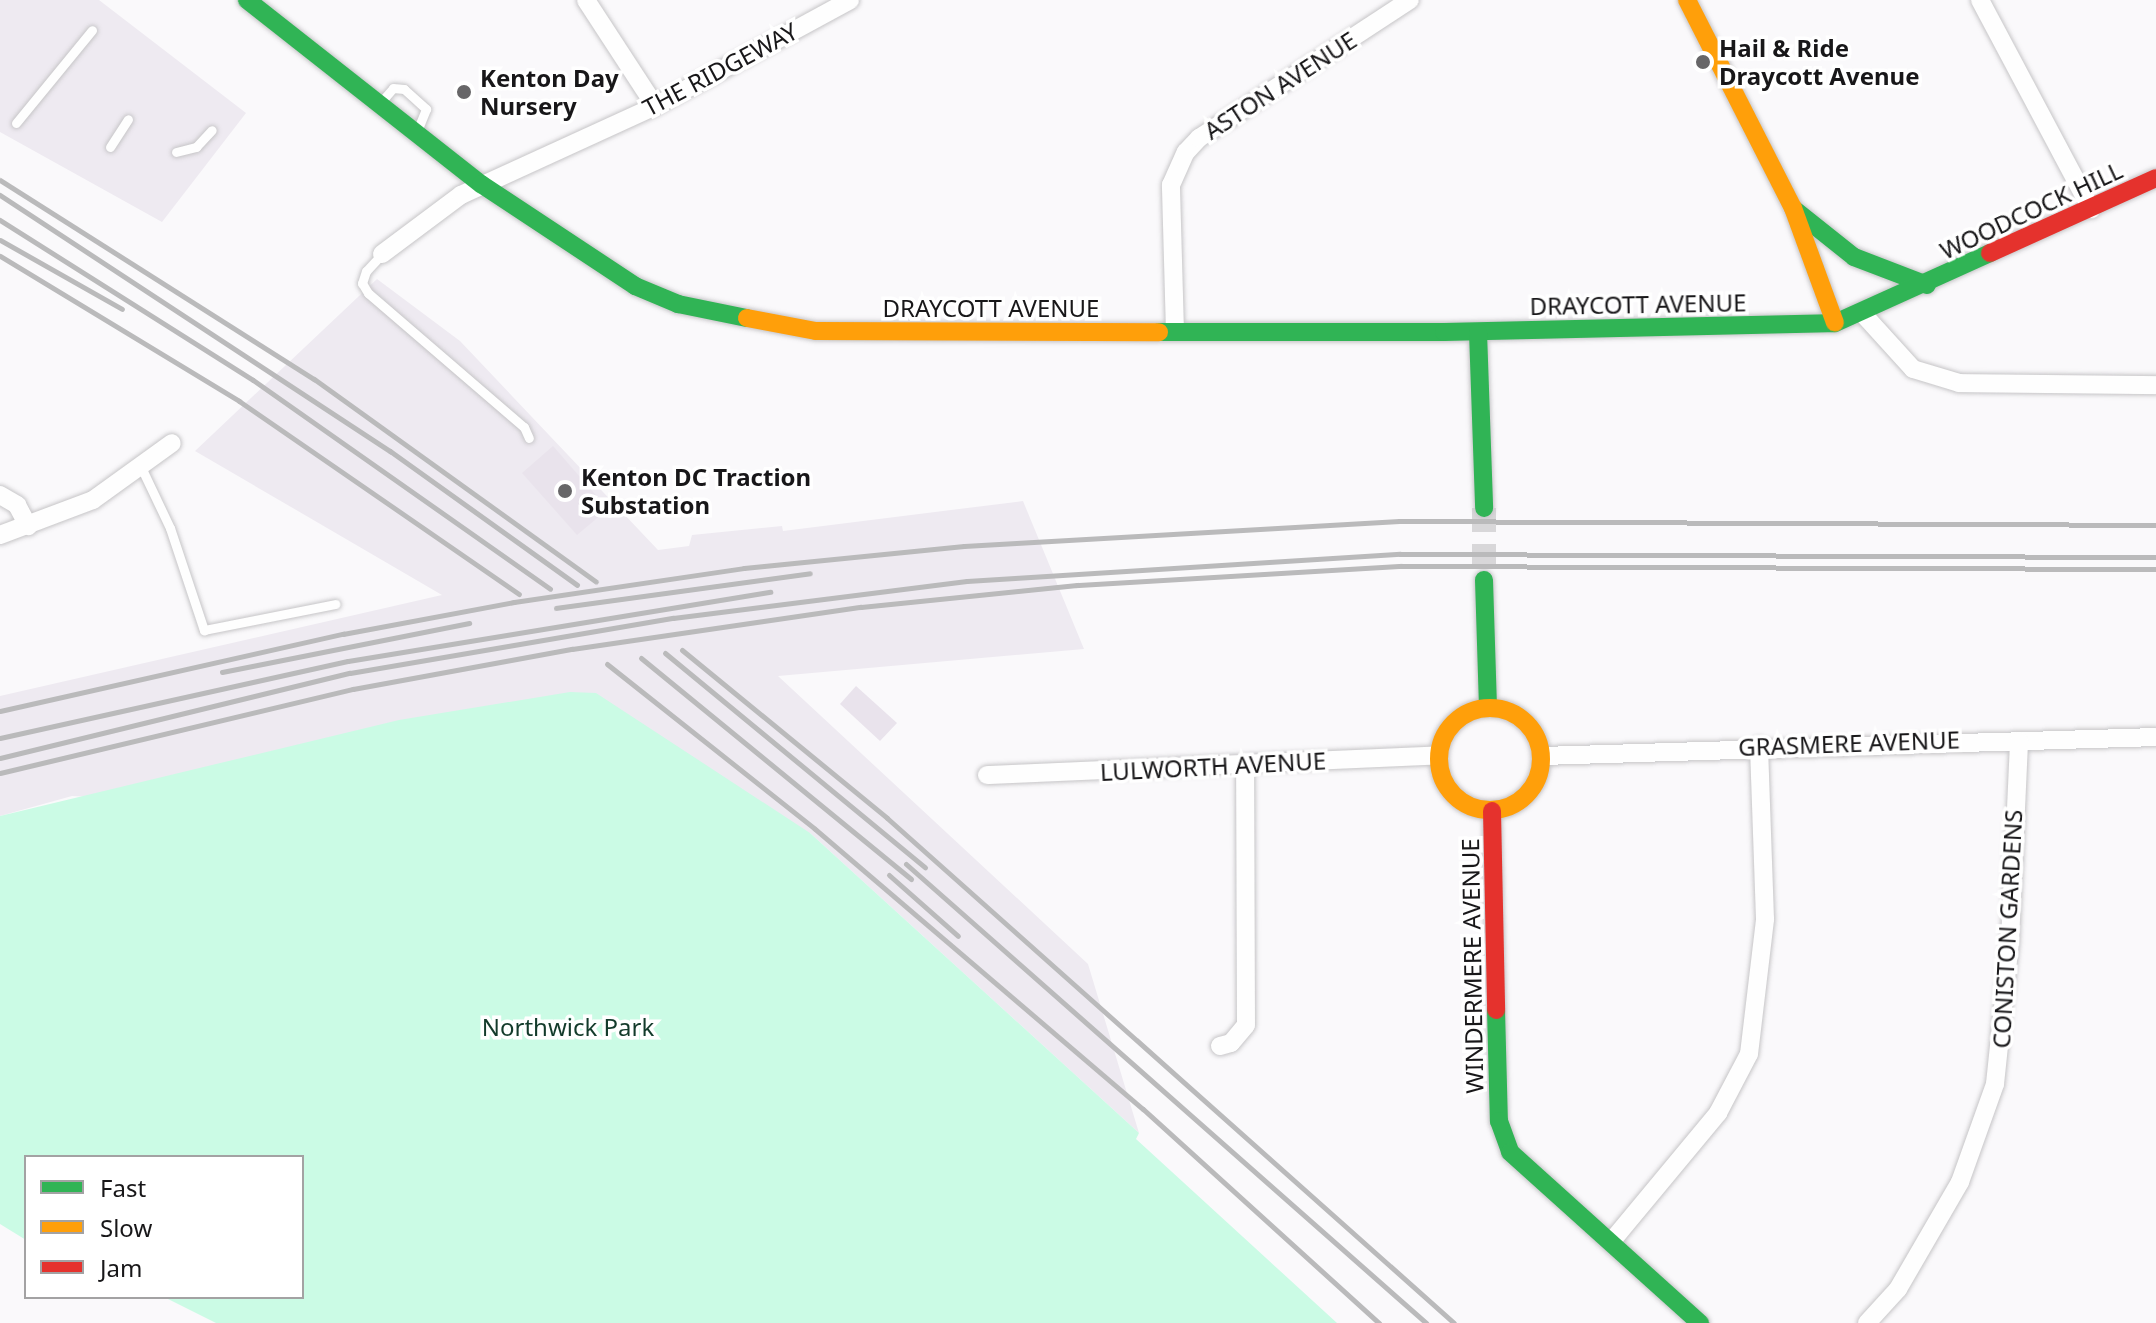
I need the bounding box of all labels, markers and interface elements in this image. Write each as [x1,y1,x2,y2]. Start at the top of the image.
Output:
street label: THE RIDGEWAY [638,16,802,122]
street label: ASTON AVENUE [1198,25,1362,145]
place label: Hail & Ride Draycott Avenue [1719,34,1920,90]
marker: Hail & Ride Draycott Avenue [1694,53,1712,71]
place label: Kenton Day Nursery [480,64,619,120]
marker: Kenton Day Nursery [455,83,473,101]
street label: WOODCOCK HILL [1935,155,2127,265]
street label: DRAYCOTT AVENUE [1529,288,1747,320]
street label: DRAYCOTT AVENUE [883,294,1099,322]
place label: Kenton DC Traction Substation [581,463,811,519]
marker: Kenton DC Traction Substation [556,482,574,500]
street label: GRASMERE AVENUE [1738,725,1960,761]
street label: LULWORTH AVENUE [1099,746,1327,786]
street label: CONISTON GARDENS [1986,809,2028,1049]
street label: WINDERMERE AVENUE [1455,838,1489,1094]
park label: Northwick Park [482,1013,654,1041]
legend [24,1155,304,1299]
text: Fast [100,1171,146,1204]
text: Slow [100,1211,152,1244]
text: Jam [100,1251,142,1284]

